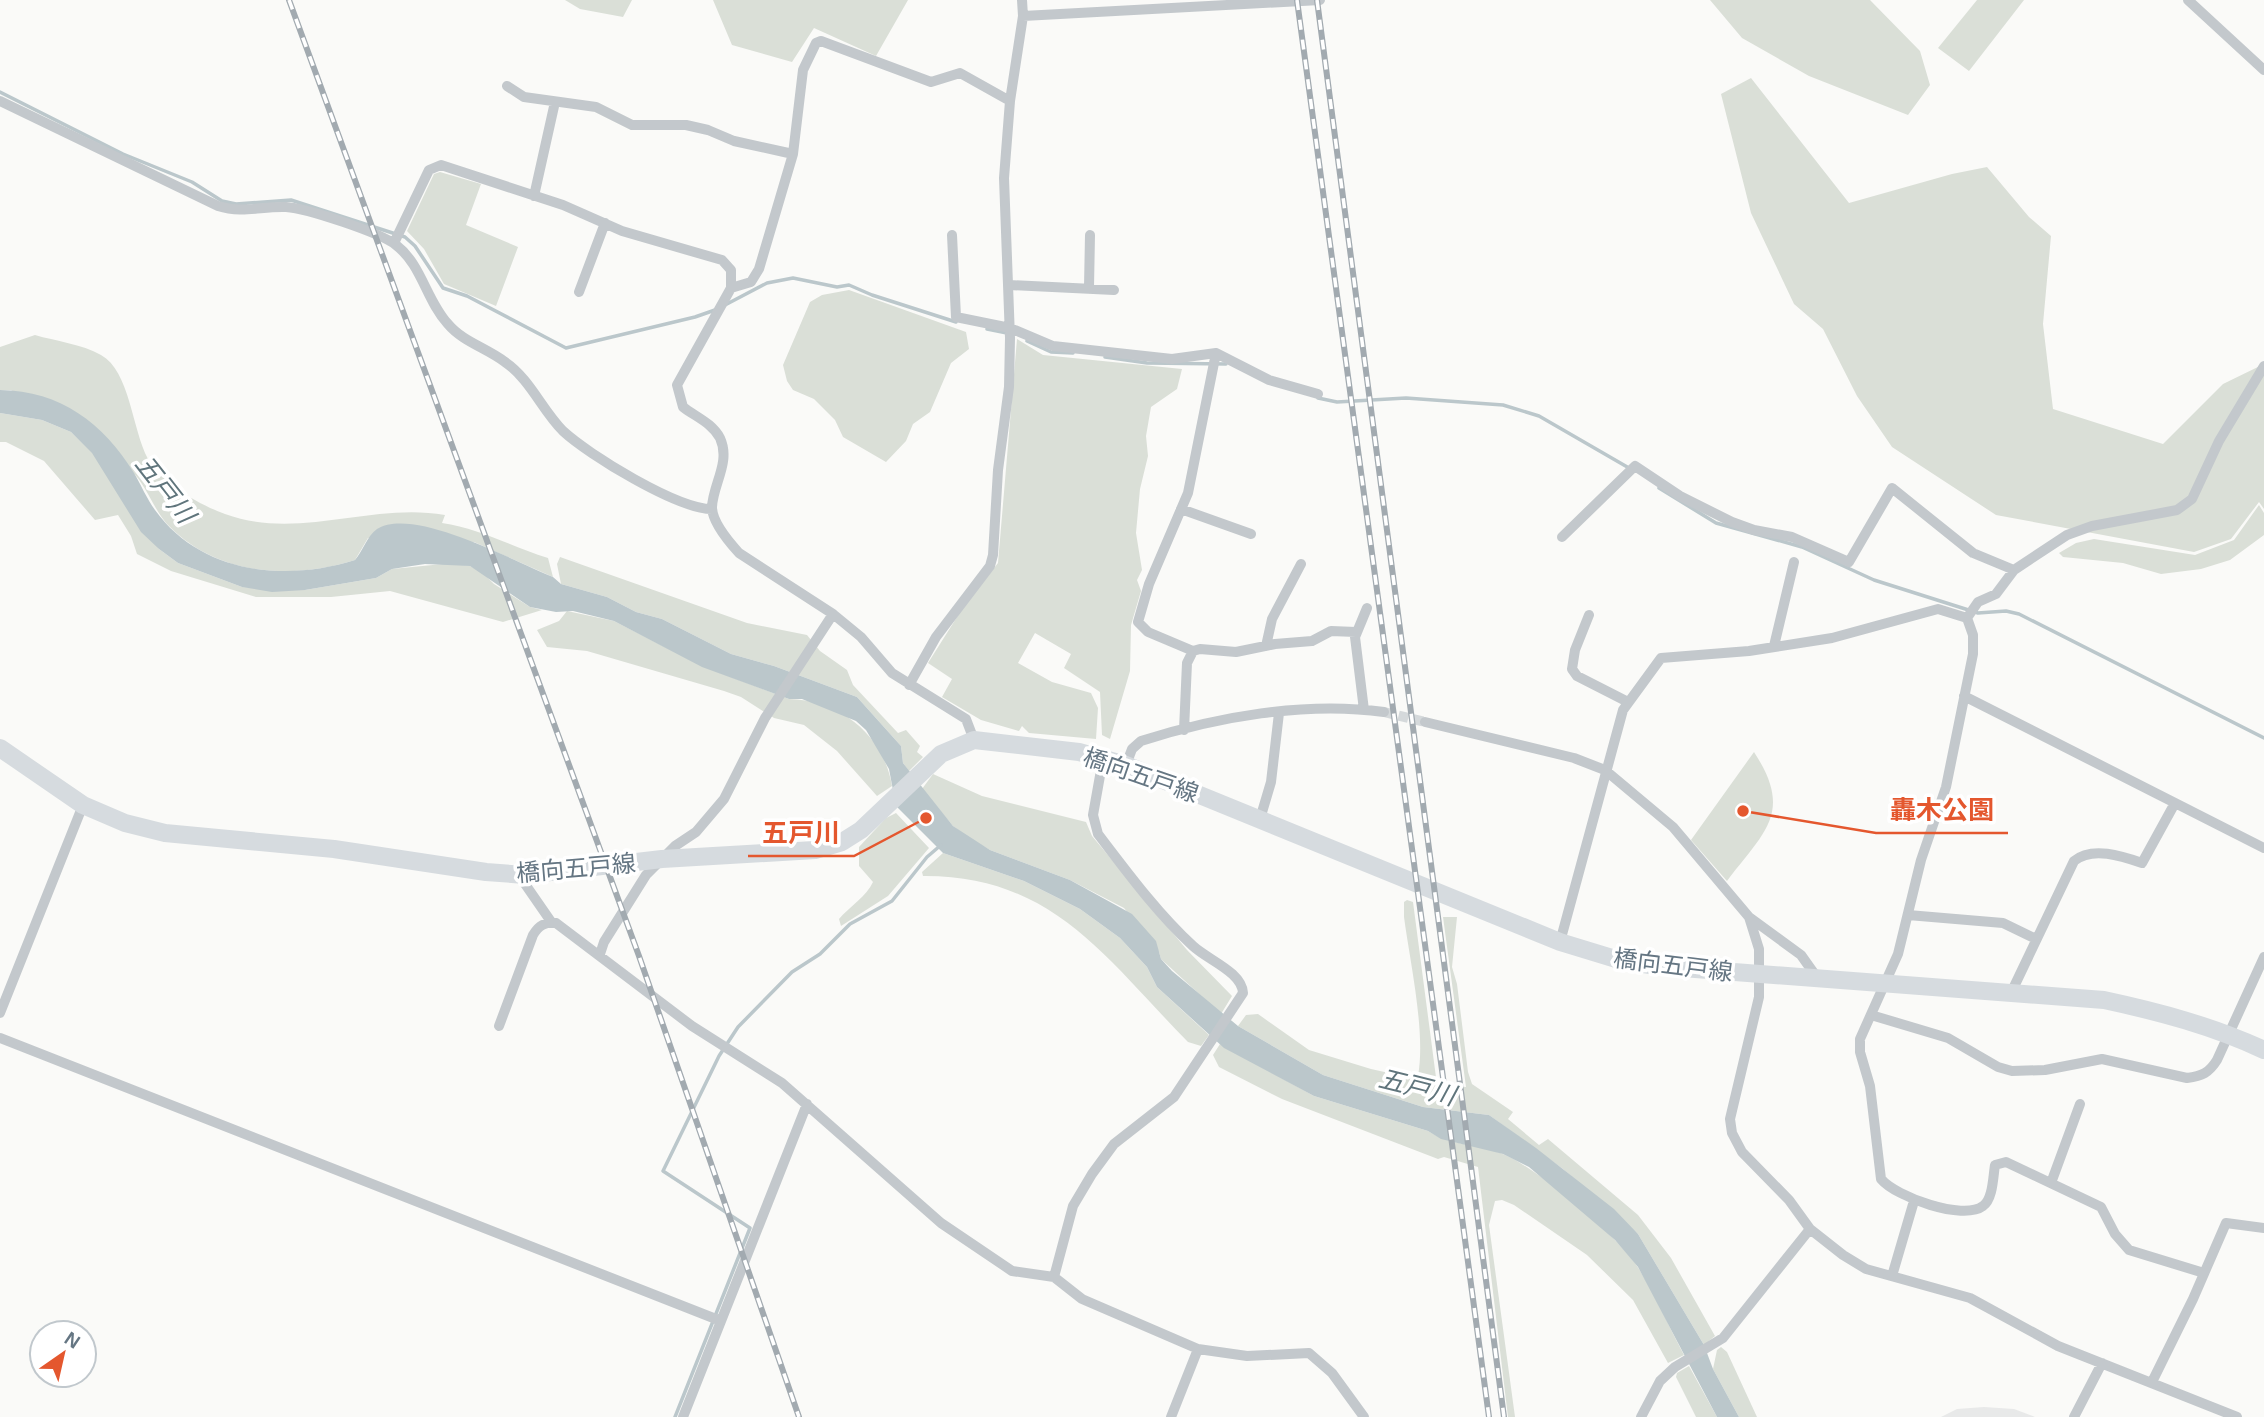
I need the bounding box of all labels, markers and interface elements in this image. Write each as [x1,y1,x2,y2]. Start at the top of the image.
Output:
water label: 五戸川 [129,449,203,531]
street label: 橋向五戸線 [1080,743,1202,807]
callout: 轟木公園 [1876,786,2008,833]
text: 轟木公園 [1890,795,1994,825]
callout: 五戸川 [748,809,854,856]
text: 五戸川 [762,818,840,848]
street label: 橋向五戸線 [515,849,637,887]
street label: 橋向五戸線 [1612,944,1734,986]
water label: 五戸川 [1376,1063,1461,1112]
north arrow [28,1319,98,1389]
text: N [61,1328,84,1353]

